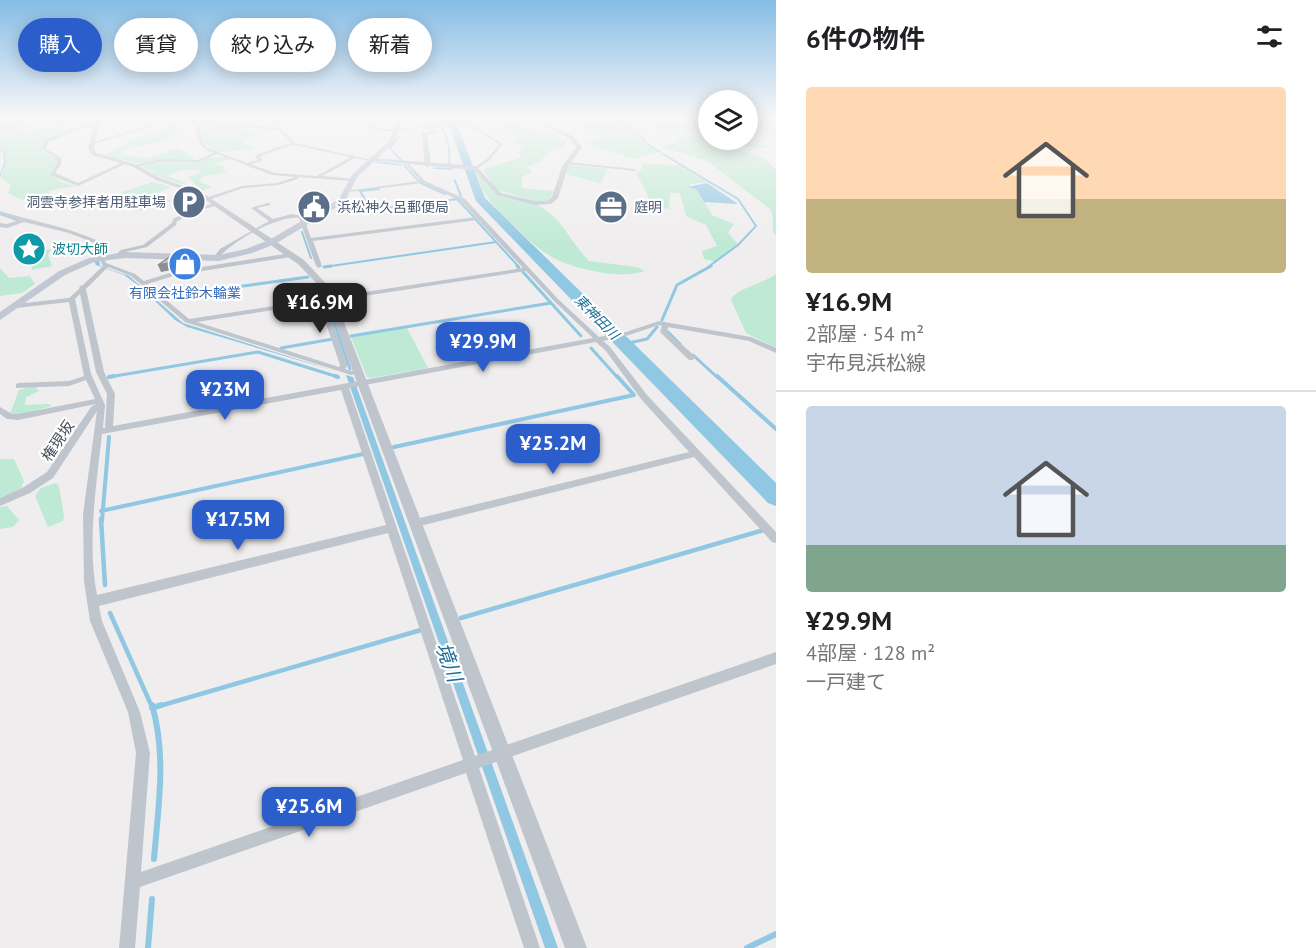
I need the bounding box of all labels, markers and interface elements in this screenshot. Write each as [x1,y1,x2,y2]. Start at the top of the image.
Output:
chip: 購入 [18,18,102,72]
chip: 賃貸 [114,18,198,72]
chip: 絞り込み [210,18,336,72]
chip: 新着 [348,18,432,72]
icon: filters [1253,20,1286,53]
text: 6件の物件 [806,22,925,55]
map controls [698,90,758,150]
button: layers [698,90,758,150]
icon: home [992,126,1100,234]
parking icon: 洞雲寺参拝者用駐車場 [171,184,207,220]
public building icon: 浜松神久呂郵便局 [296,189,332,225]
office icon: 庭明 [593,189,629,225]
place label: 洞雲寺参拝者用駐車場 [26,193,166,211]
place label: 浜松神久呂郵便局 [337,198,449,216]
place label: 庭明 [634,198,662,216]
place icon: 波切大師 [11,231,47,267]
place label: 波切大師 [52,240,108,258]
shop icon: 有限会社鈴木輪業 [167,246,203,282]
pin: ¥16.9M [271,283,369,334]
place label: 有限会社鈴木輪業 [129,284,241,302]
text: ¥16.9M [806,285,892,318]
text: ¥16.9M [287,289,353,315]
water label: 東神田川 [571,291,625,345]
text: 2部屋 · 54 m² [806,321,924,347]
pin: ¥29.9M [434,322,532,373]
text: ¥29.9M [450,328,516,354]
text: 宇布見浜松線 [806,350,926,376]
pin: ¥23M [189,370,261,421]
text: ¥23M [200,376,250,402]
street label: 権現坂 [37,417,78,465]
pin: ¥25.2M [504,424,602,475]
text: ¥25.2M [520,430,586,456]
icon: home [992,445,1100,553]
pin: ¥17.5M [189,500,287,551]
text: ¥17.5M [206,506,270,532]
text: ¥29.9M [806,604,892,637]
water label: 境川 [430,639,469,687]
text: 4部屋 · 128 m² [806,640,935,666]
text: 一戸建て [806,669,886,695]
pin: ¥25.6M [260,787,358,838]
text: ¥25.6M [276,793,342,819]

